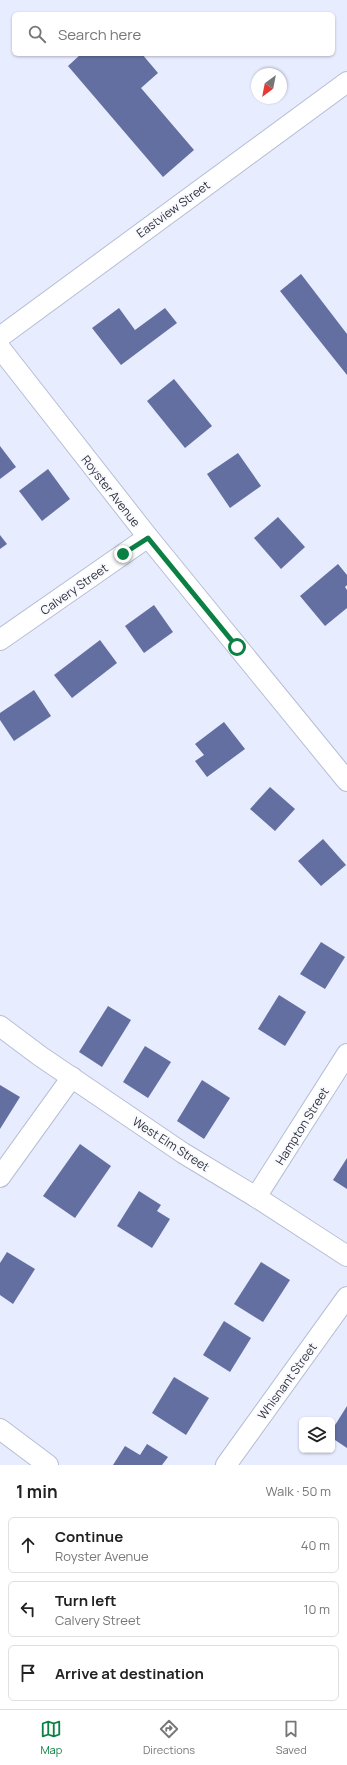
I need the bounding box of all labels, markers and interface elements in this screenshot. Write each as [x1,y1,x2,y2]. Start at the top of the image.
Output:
search box [12,12,335,56]
icon: search [26,23,48,45]
text: Search here [58,24,141,45]
north arrow [251,68,287,104]
street label: Eastview Street [133,176,213,241]
street label: Royster Avenue [78,452,144,530]
route end [114,545,132,563]
street label: Calvery Street [37,559,111,619]
route start [228,638,246,656]
street label: Hampton Street [271,1084,333,1168]
street label: West Elm Street [129,1113,213,1175]
street label: Whisnant Street [253,1339,321,1423]
map controls [299,1417,335,1453]
button: layers [299,1417,335,1453]
text: 1 min [16,1480,58,1503]
text: Walk · 50 m [266,1482,331,1500]
text: Continue [55,1526,123,1547]
icon: ahead [17,1534,39,1556]
text: 40 m [301,1536,330,1554]
text: Royster Avenue [55,1547,149,1565]
text: Turn left [55,1590,117,1611]
icon: left [17,1598,39,1620]
text: 10 m [303,1600,330,1618]
text: Calvery Street [55,1611,141,1629]
icon: arrive [17,1662,39,1684]
text: Arrive at destination [55,1663,204,1684]
tab: Map [40,1718,62,1757]
tab: Directions [143,1718,195,1757]
tab: Saved [276,1718,307,1757]

